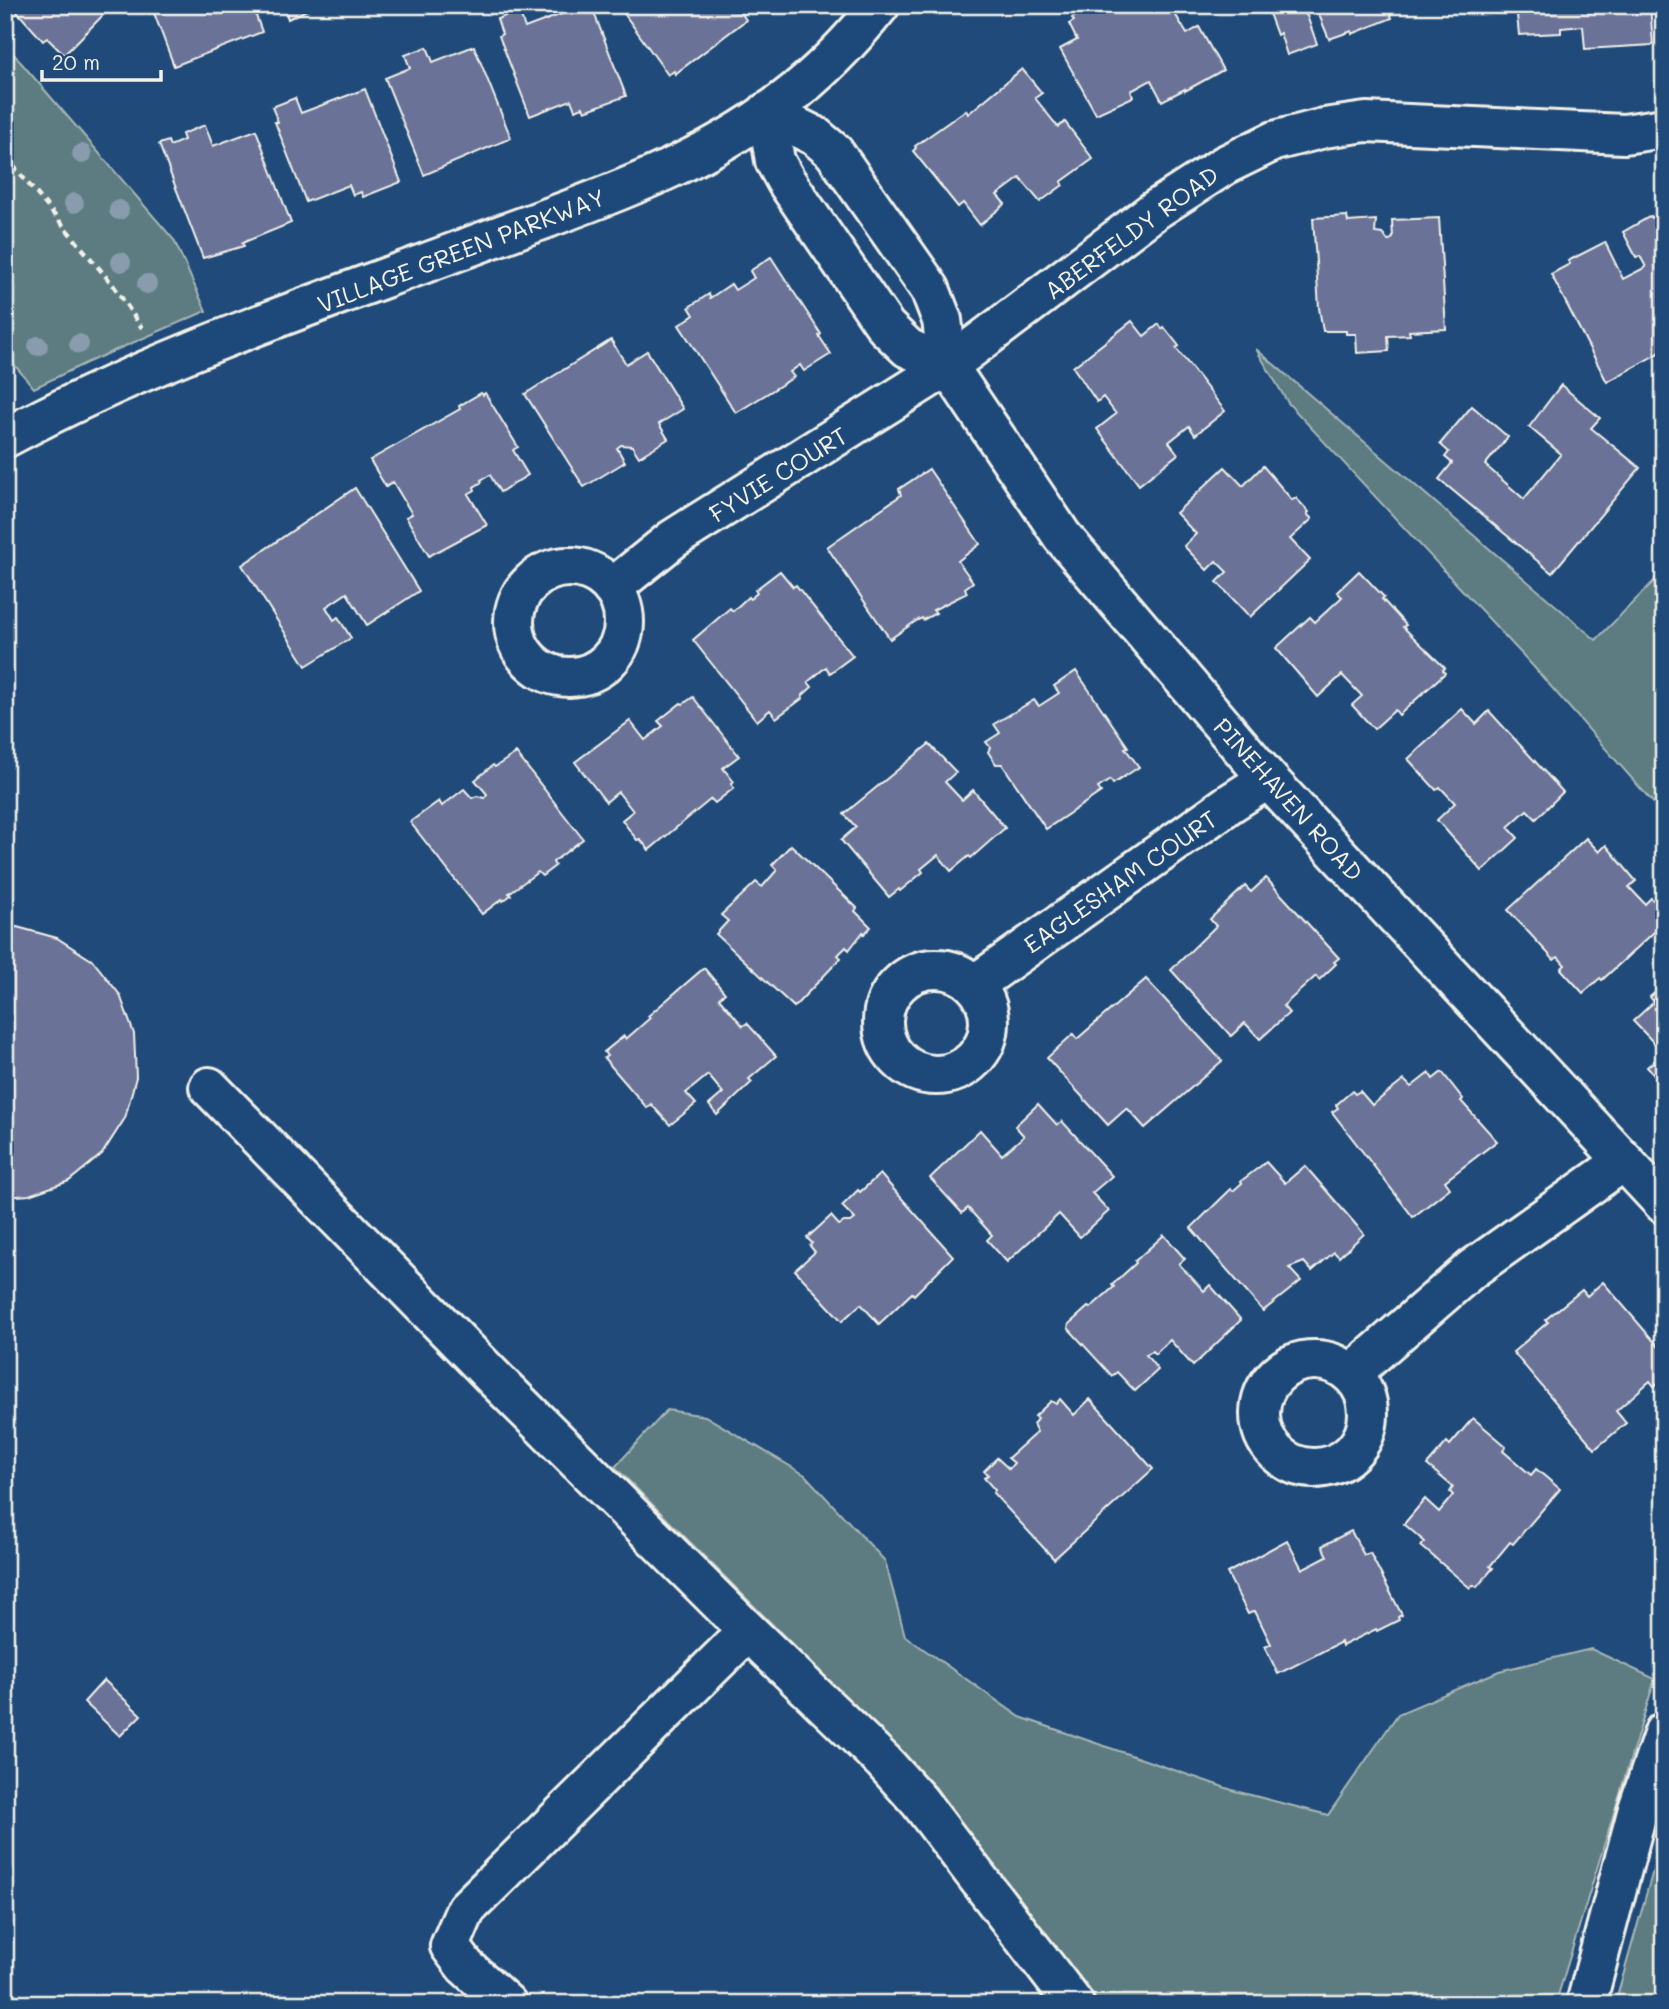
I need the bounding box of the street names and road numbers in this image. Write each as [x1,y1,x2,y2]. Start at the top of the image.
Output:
street label: ABERFELDY ROAD [1038,158,1224,306]
street label: VILLAGE GREEN PARKWAY [313,181,609,319]
street label: FYVIE COURT [703,419,853,529]
street label: PINEHAVEN ROAD [1208,711,1370,887]
street label: EAGLESHAM COURT [1017,802,1223,960]

